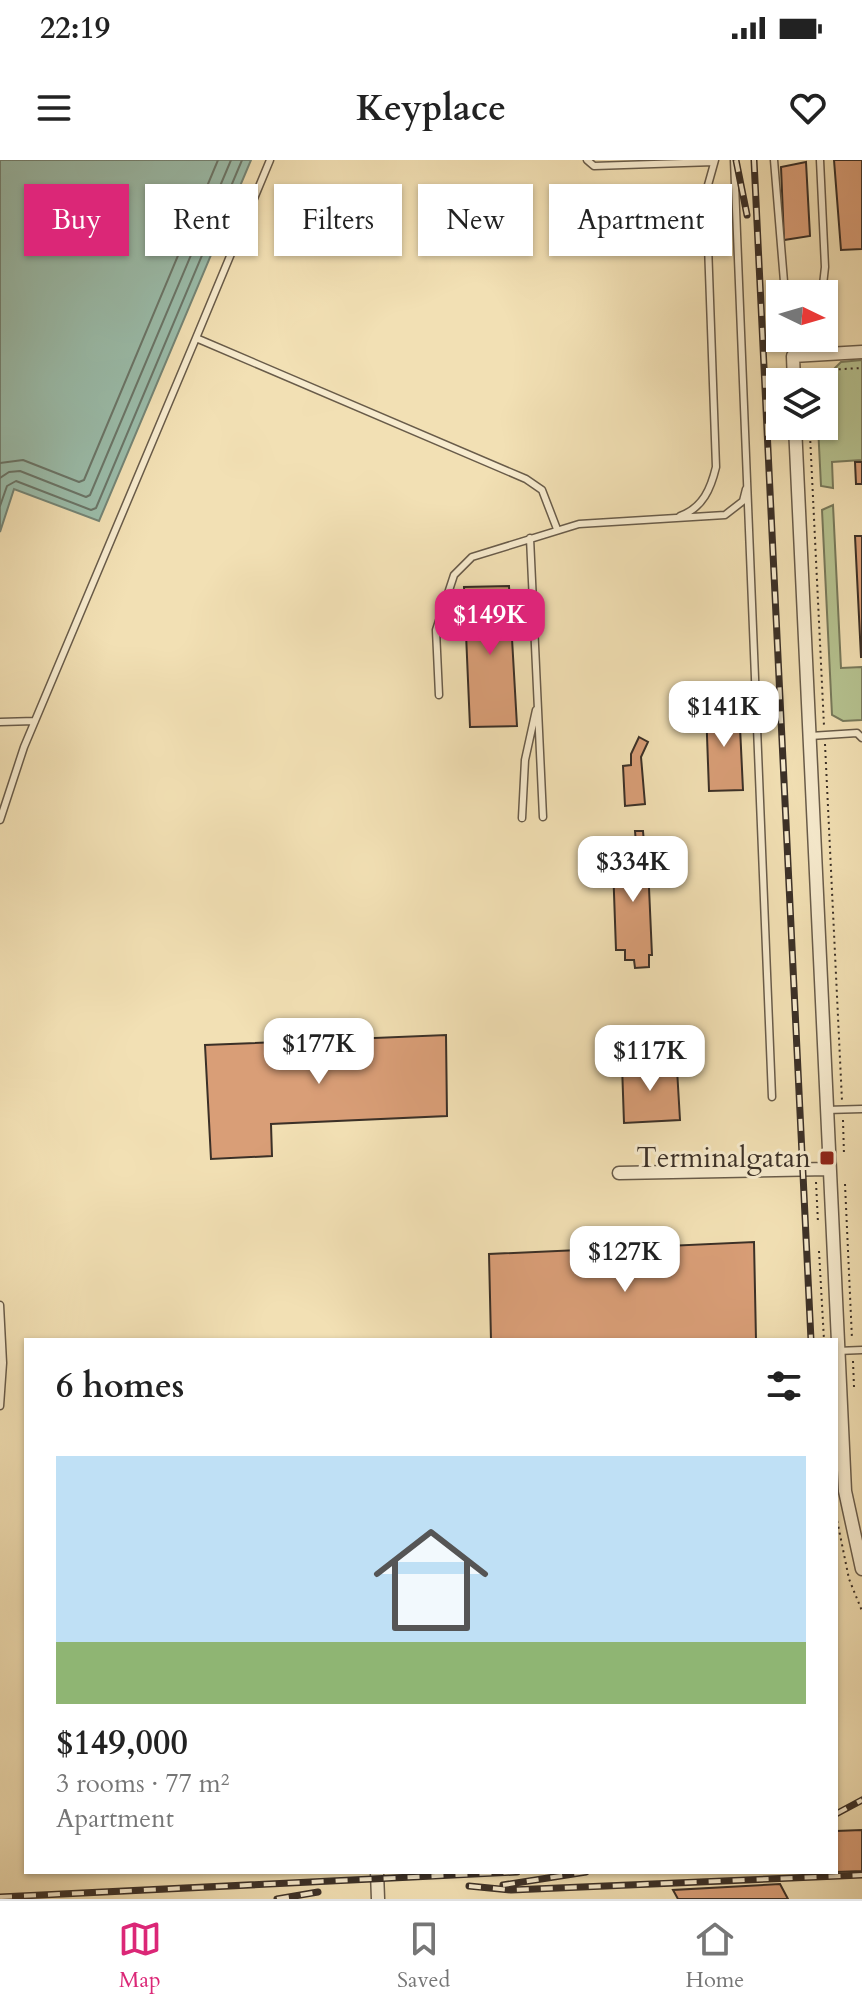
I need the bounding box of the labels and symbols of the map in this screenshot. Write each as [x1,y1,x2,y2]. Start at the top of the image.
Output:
north arrow [766,280,838,352]
pin: $149K [434,589,546,657]
pin: $141K [668,681,780,749]
pin: $334K [577,836,689,904]
pin: $177K [263,1018,375,1086]
pin: $117K [594,1025,706,1093]
place label: Terminalgatan [636,1139,811,1177]
marker: Terminalgatan [818,1149,836,1167]
pin: $127K [569,1226,681,1294]

